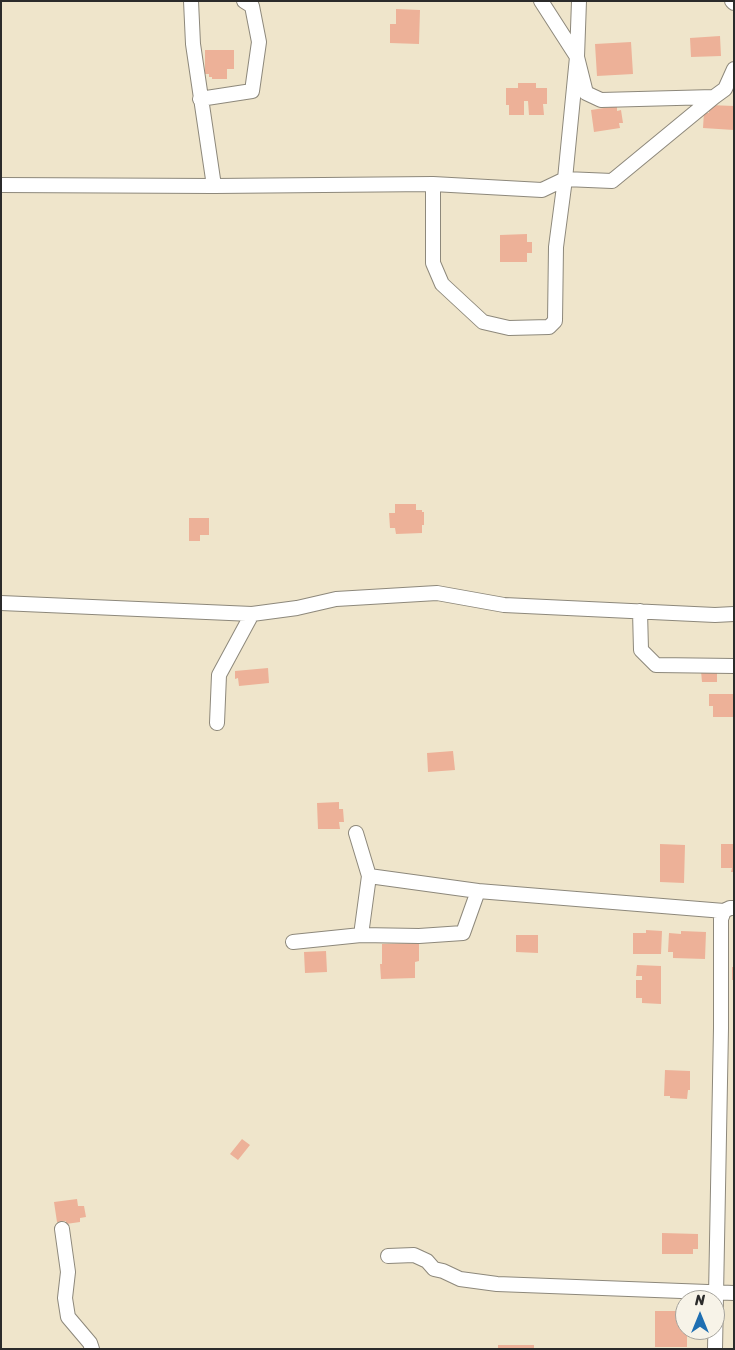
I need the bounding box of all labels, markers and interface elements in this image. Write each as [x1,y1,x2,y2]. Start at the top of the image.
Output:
text: N [695,1288,705,1313]
north arrow [675,1290,725,1340]

